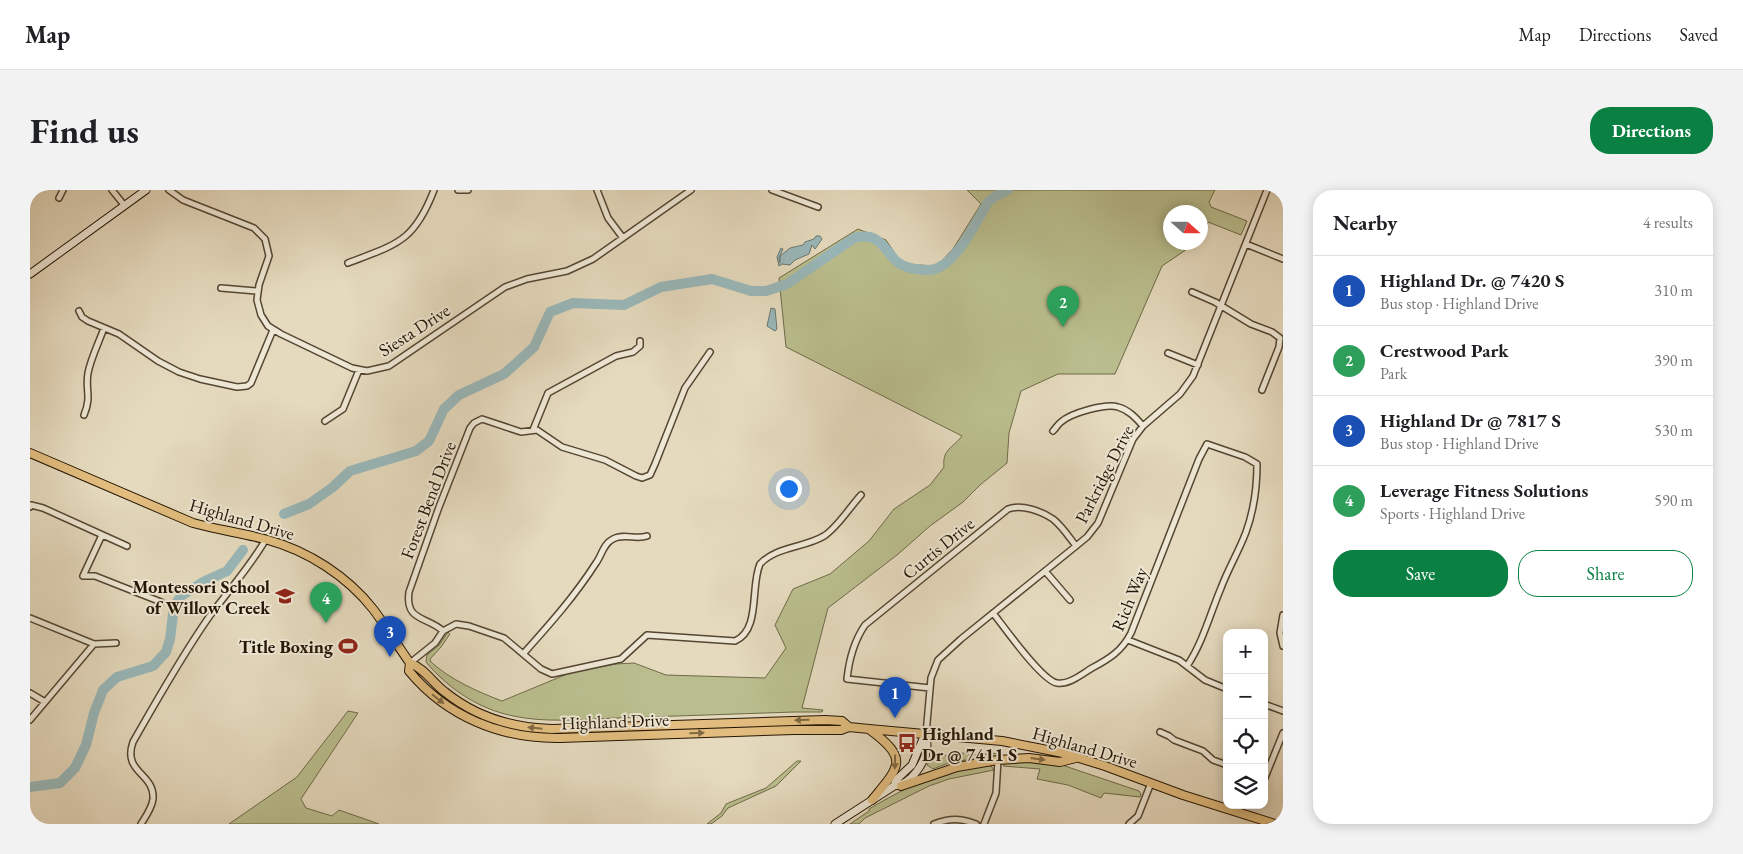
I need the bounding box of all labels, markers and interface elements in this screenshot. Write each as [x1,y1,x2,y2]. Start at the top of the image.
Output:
text: Map [25,19,70,50]
text: Map [1519,23,1551,46]
text: Directions [1579,23,1651,46]
text: Saved [1679,23,1718,46]
button: Directions [1590,107,1713,154]
text: Find us [30,108,139,153]
north arrow [1163,205,1208,250]
text: Nearby [1333,209,1397,236]
text: 4 results [1643,212,1693,233]
text: Highland Dr. @ 7420 S [1380,268,1564,293]
text: 1 [1345,280,1353,301]
text: 310 m [1654,280,1693,301]
pin: 2 [1047,286,1079,327]
text: Bus stop · Highland Drive [1380,293,1538,314]
street label: Siesta Drive [374,298,454,362]
text: Crestwood Park [1380,338,1509,363]
text: 2 [1345,350,1353,371]
text: 390 m [1654,350,1693,371]
text: Park [1380,363,1407,384]
text: Highland Dr @ 7817 S [1380,408,1561,433]
text: 3 [1345,420,1353,441]
text: 530 m [1654,420,1693,441]
street label: Parkridge Drive [1069,421,1139,527]
text: Bus stop · Highland Drive [1380,433,1538,454]
street label: Forest Bend Drive [395,438,461,562]
your location [776,476,802,502]
text: Leverage Fitness Solutions [1380,478,1588,503]
text: 4 [1345,490,1353,511]
text: 590 m [1654,490,1693,511]
street label: Highland Drive [187,493,297,545]
text: Sports · Highland Drive [1380,503,1525,524]
street label: Curtis Drive [897,512,979,584]
button: Save [1333,550,1508,597]
button: Share [1518,550,1693,597]
street label: Rich Way [1106,564,1152,634]
place label: Montessori School of Willow Creek [132,575,271,619]
pin: 4 [310,582,342,623]
school or university icon: Montessori School of Willow Creek [274,585,296,607]
pin: 3 [374,616,406,657]
map controls [1223,629,1268,809]
button: + [1223,629,1268,674]
place label: Title Boxing [239,635,334,658]
sports icon: Title Boxing [337,635,359,657]
button: − [1223,674,1268,719]
pin: 1 [879,677,911,718]
one-way arrow [431,694,444,705]
street label: Highland Drive [560,708,670,734]
one-way arrow [794,717,810,725]
button: locate [1223,719,1268,764]
street label: Highland Drive [1030,721,1140,773]
place label: Highland Dr @ 7411 S [922,722,1017,766]
one-way arrow [526,724,542,732]
one-way arrow [689,729,705,737]
bus stop icon: Highland Dr @ 7411 S [896,732,918,754]
one-way arrow [891,755,899,771]
one-way arrow [1031,755,1047,763]
button: layers [1223,764,1268,809]

